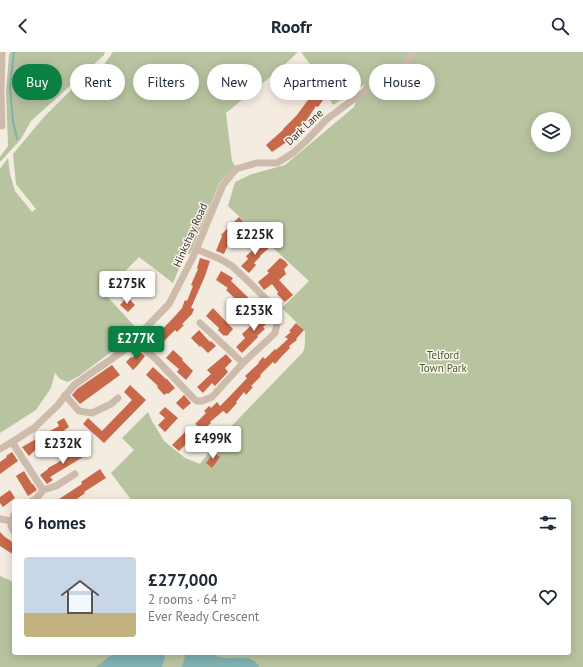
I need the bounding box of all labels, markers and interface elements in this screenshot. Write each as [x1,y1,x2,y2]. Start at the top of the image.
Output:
icon: back [12,15,34,37]
text: Roofr [271,15,312,38]
icon: search [549,15,571,37]
chip: Buy [12,64,62,100]
chip: Rent [70,64,125,100]
chip: Filters [133,64,199,100]
chip: New [207,64,262,100]
chip: Apartment [270,64,361,100]
chip: House [369,64,435,100]
street label: Dark Lane [282,106,326,148]
map controls [531,112,571,152]
button: layers [531,112,571,152]
street label: Hinkshay Road [170,201,210,269]
pin: £225K [227,222,283,256]
text: £225K [236,226,274,243]
pin: £275K [99,271,155,305]
text: £275K [108,275,146,292]
pin: £253K [226,298,282,332]
text: £253K [235,302,273,319]
pin: £277K [108,326,164,360]
text: £277K [117,330,155,347]
park label: Telford Town Park [419,348,468,375]
pin: £499K [185,426,241,460]
text: £499K [194,430,232,447]
pin: £232K [35,431,91,465]
text: £232K [44,435,82,452]
text: 6 homes [24,512,86,534]
icon: filters [537,512,559,534]
text: £277,000 [148,569,218,591]
icon: home [56,573,104,621]
icon: heart [537,586,559,608]
text: 2 rooms · 64 m² [148,591,237,608]
text: Ever Ready Crescent [148,608,259,625]

